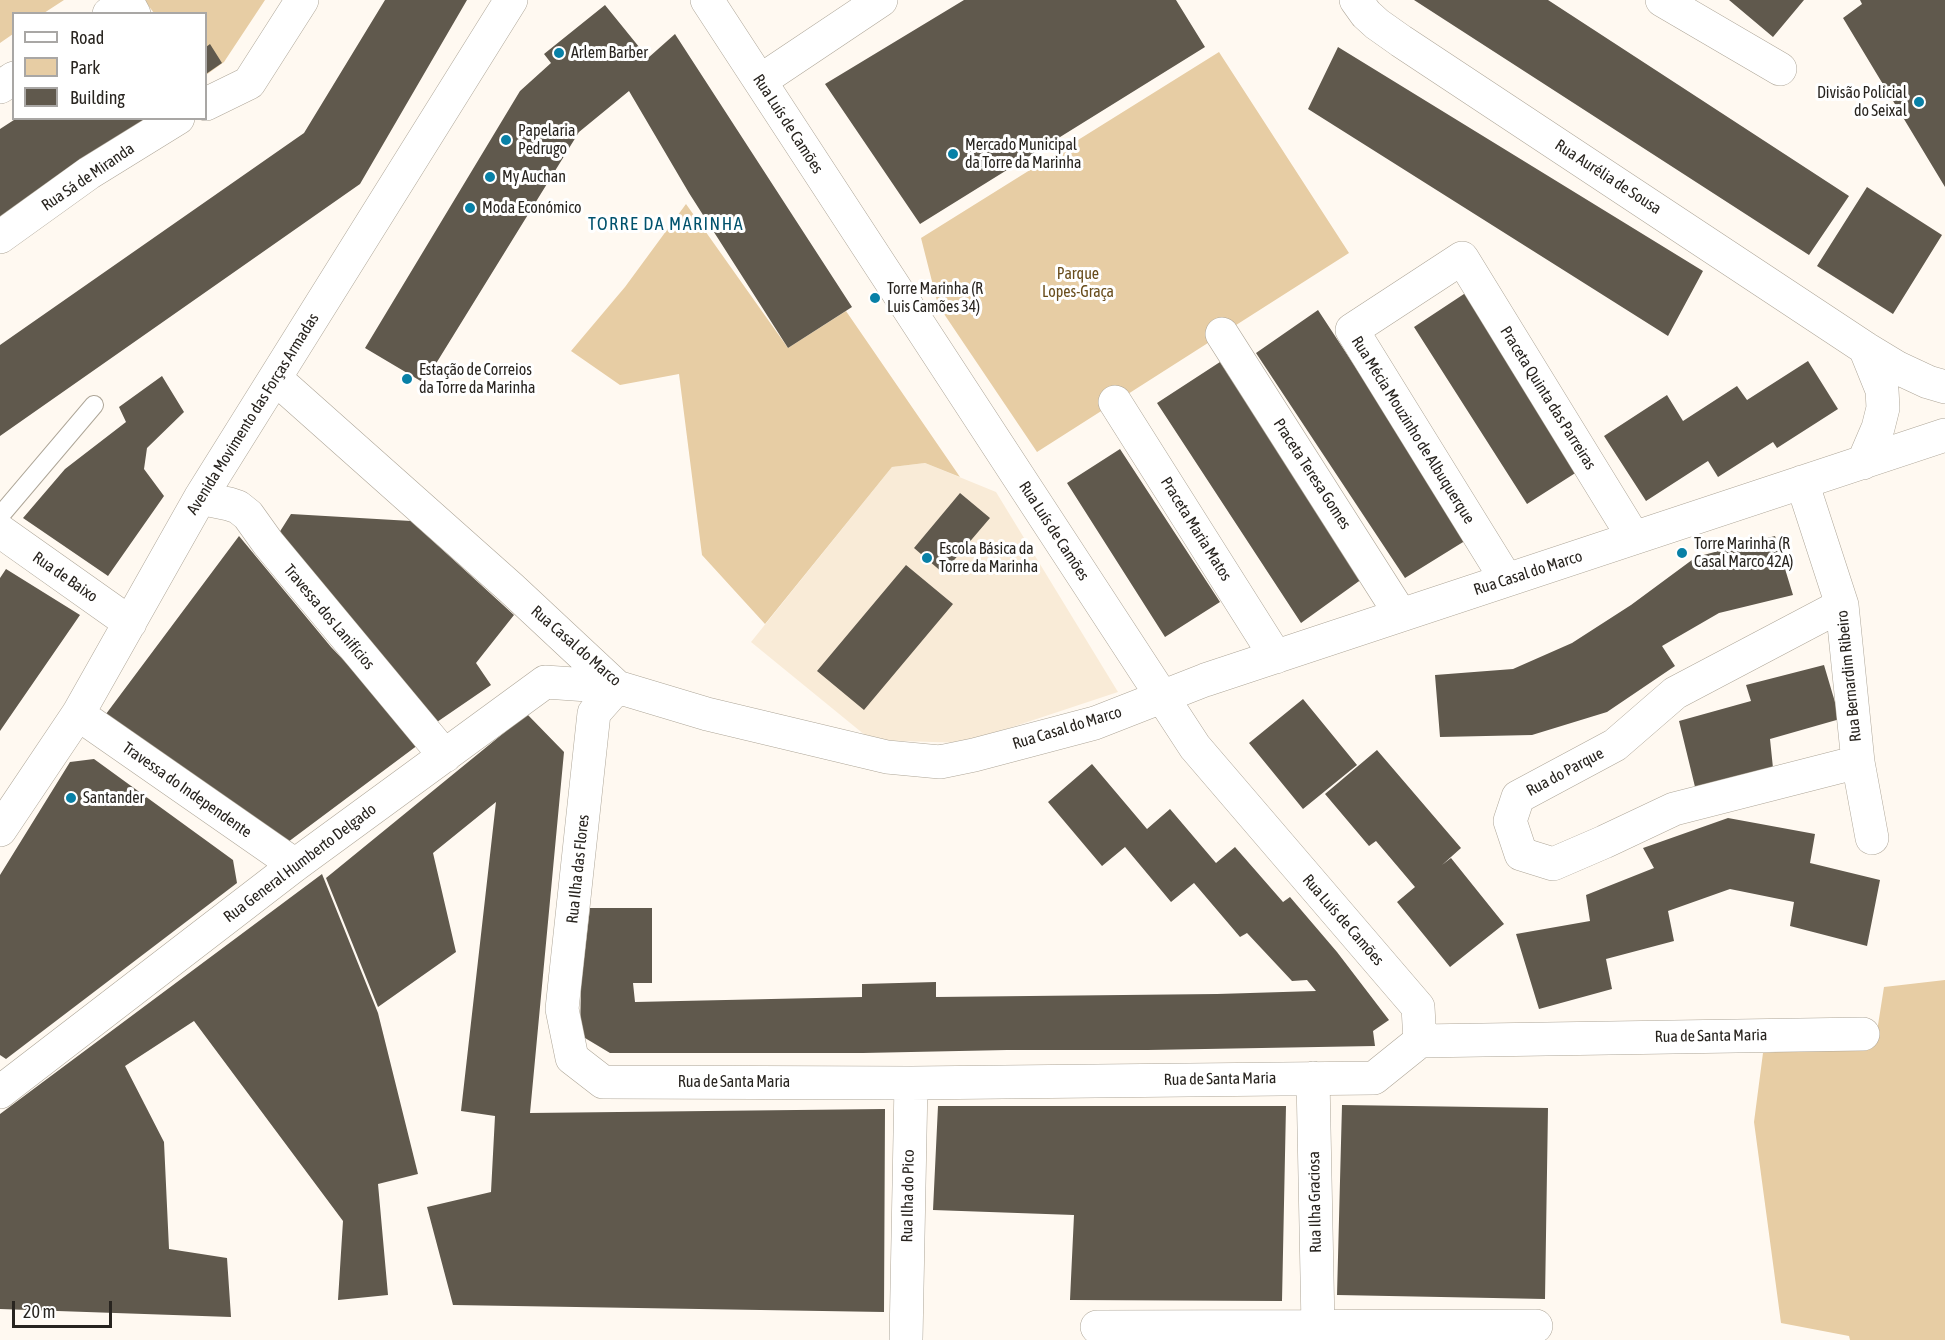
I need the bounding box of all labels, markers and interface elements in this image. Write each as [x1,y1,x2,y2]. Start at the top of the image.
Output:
legend [12,12,207,120]
text: Road [70,27,104,48]
place label: Arlem Barber [571,43,648,63]
marker: Arlem Barber [552,46,566,60]
text: Park [70,57,100,78]
street label: Rua Luís de Camões [749,71,827,177]
place label: Divisão Policial do Seixal [1817,83,1907,121]
text: Building [70,87,125,108]
marker: Divisão Policial do Seixal [1912,95,1926,109]
place label: Papelaria Pedrugo [518,121,575,159]
marker: Papelaria Pedrugo [499,133,513,147]
place label: Mercado Municipal da Torre da Marinha [965,135,1081,173]
street label: Rua Aurélia de Sousa [1551,136,1665,218]
street label: Rua Sá de Miranda [38,139,138,215]
marker: Mercado Municipal da Torre da Marinha [946,147,960,161]
place label: My Auchan [502,167,566,187]
marker: My Auchan [483,170,497,184]
place label: Moda Económico [482,198,582,218]
marker: Moda Económico [463,201,477,215]
district label: TORRE DA MARINHA [588,213,744,235]
park label: Parque Lopes-Graça [1042,264,1114,302]
place label: Torre Marinha (R Luis Camões 34) [887,279,983,317]
marker: Torre Marinha (R Luis Camões 34) [868,291,882,305]
street label: Avenida Movimento das Forças Armadas [183,310,323,518]
street label: Praceta Quinta das Parreiras [1496,323,1600,473]
street label: Rua Mécia Mouzinho de Albuquerque [1347,333,1479,527]
place label: Estação de Correios da Torre da Marinha [419,360,535,398]
marker: Estação de Correios da Torre da Marinha [400,372,414,386]
street label: Praceta Teresa Gomes [1269,415,1355,533]
street label: Praceta Maria Matos [1156,473,1236,585]
street label: Rua Luís de Camões [1015,478,1093,584]
place label: Torre Marinha (R Casal Marco 42A) [1694,534,1793,572]
place label: Escola Básica da Torre da Marinha [939,539,1038,577]
street label: Rua Casal do Marco [1471,546,1585,600]
marker: Torre Marinha (R Casal Marco 42A) [1675,546,1689,560]
street label: Rua de Baixo [29,548,101,606]
marker: Escola Básica da Torre da Marinha [920,551,934,565]
street label: Travessa dos Lanifícios [279,560,379,674]
street label: Rua Casal do Marco [527,602,625,690]
street label: Rua Bernardim Ribeiro [1833,609,1865,743]
street label: Rua Casal do Marco [1010,702,1124,754]
street label: Travessa do Independente [119,738,255,842]
street label: Rua do Parque [1523,744,1607,800]
place label: Santander [83,788,144,808]
marker: Santander [64,791,78,805]
street label: Rua General Humberto Delgado [220,799,380,927]
street label: Rua Ilha das Flores [563,813,593,925]
street label: Rua Luís de Camões [1298,871,1388,969]
street label: Rua de Santa Maria [1655,1025,1767,1047]
street label: Rua de Santa Maria [1164,1068,1276,1090]
street label: Rua de Santa Maria [678,1072,790,1092]
street label: Rua Ilha do Pico [898,1149,918,1243]
street label: Rua Ilha Graciosa [1305,1151,1325,1253]
scale bar [15,1289,116,1327]
text: 20 m [23,1301,55,1322]

